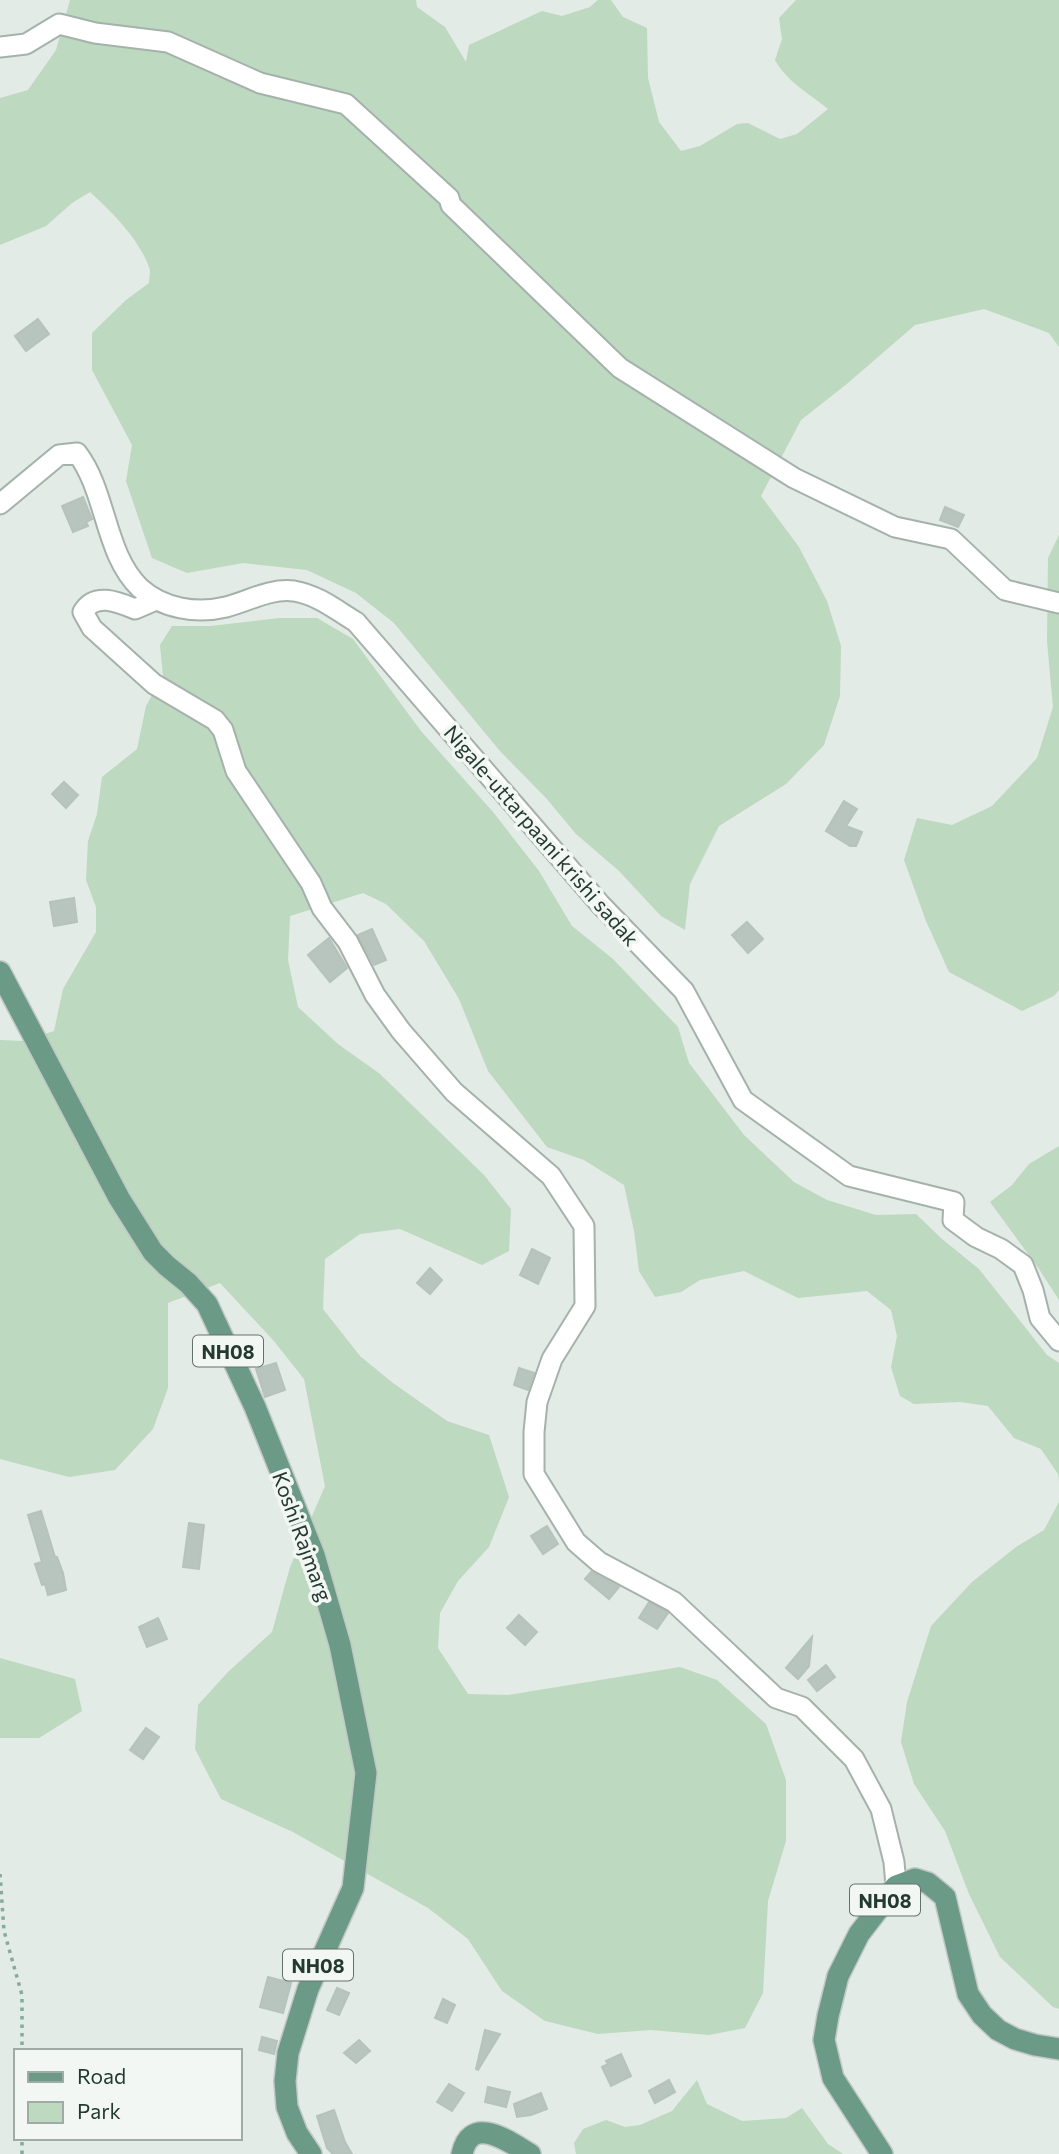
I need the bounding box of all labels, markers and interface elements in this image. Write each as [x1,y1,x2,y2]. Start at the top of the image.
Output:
street label: Nigale-uttarpaani krishi sadak [439,720,645,950]
road number: NH08 [193,1336,263,1366]
street label: Koshi Rajmarg [268,1468,338,1604]
road number: NH08 [850,1884,920,1916]
road number: NH08 [283,1950,353,1980]
legend [14,2049,242,2140]
text: Road [77,2063,126,2088]
text: Park [77,2098,121,2123]

